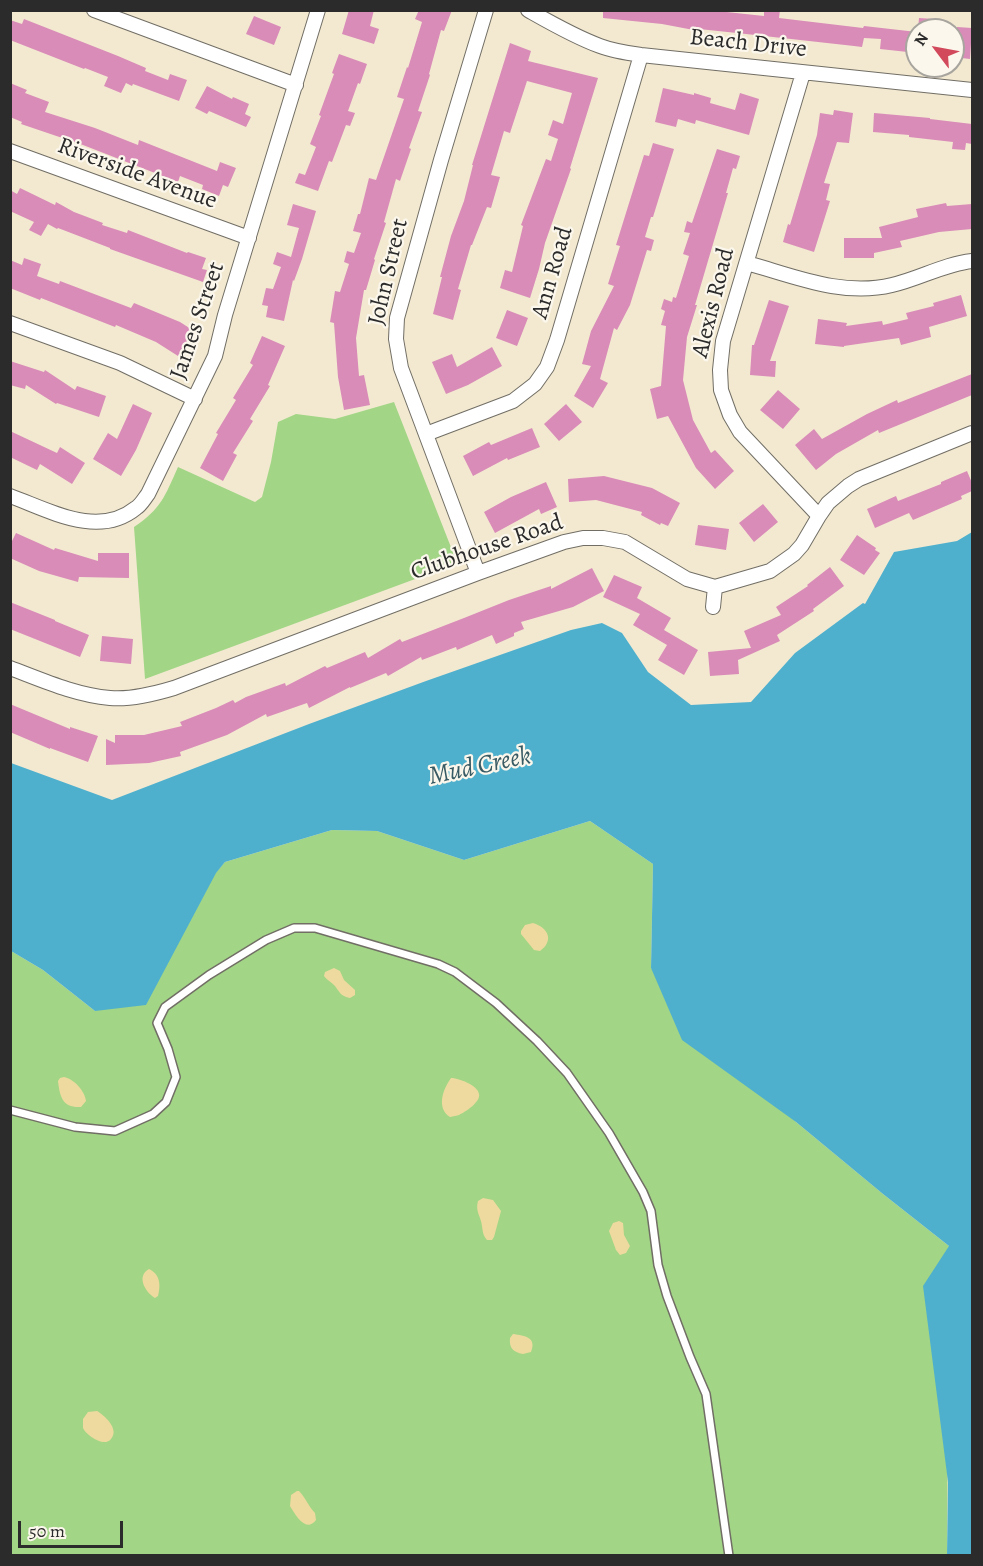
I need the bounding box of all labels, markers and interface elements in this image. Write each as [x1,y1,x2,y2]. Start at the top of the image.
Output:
north arrow [905,18,965,78]
street label: Beach Drive [688,24,808,64]
text: N [909,29,934,50]
street label: Riverside Avenue [53,132,221,216]
street label: John Street [363,216,415,328]
street label: Ann Road [526,224,580,322]
street label: Alexis Road [686,245,742,361]
street label: James Street [164,258,232,384]
street label: Clubhouse Road [407,509,567,587]
water label: Mud Creek [426,741,534,793]
scale bar [21,1509,126,1547]
text: 50 m [29,1519,65,1543]

